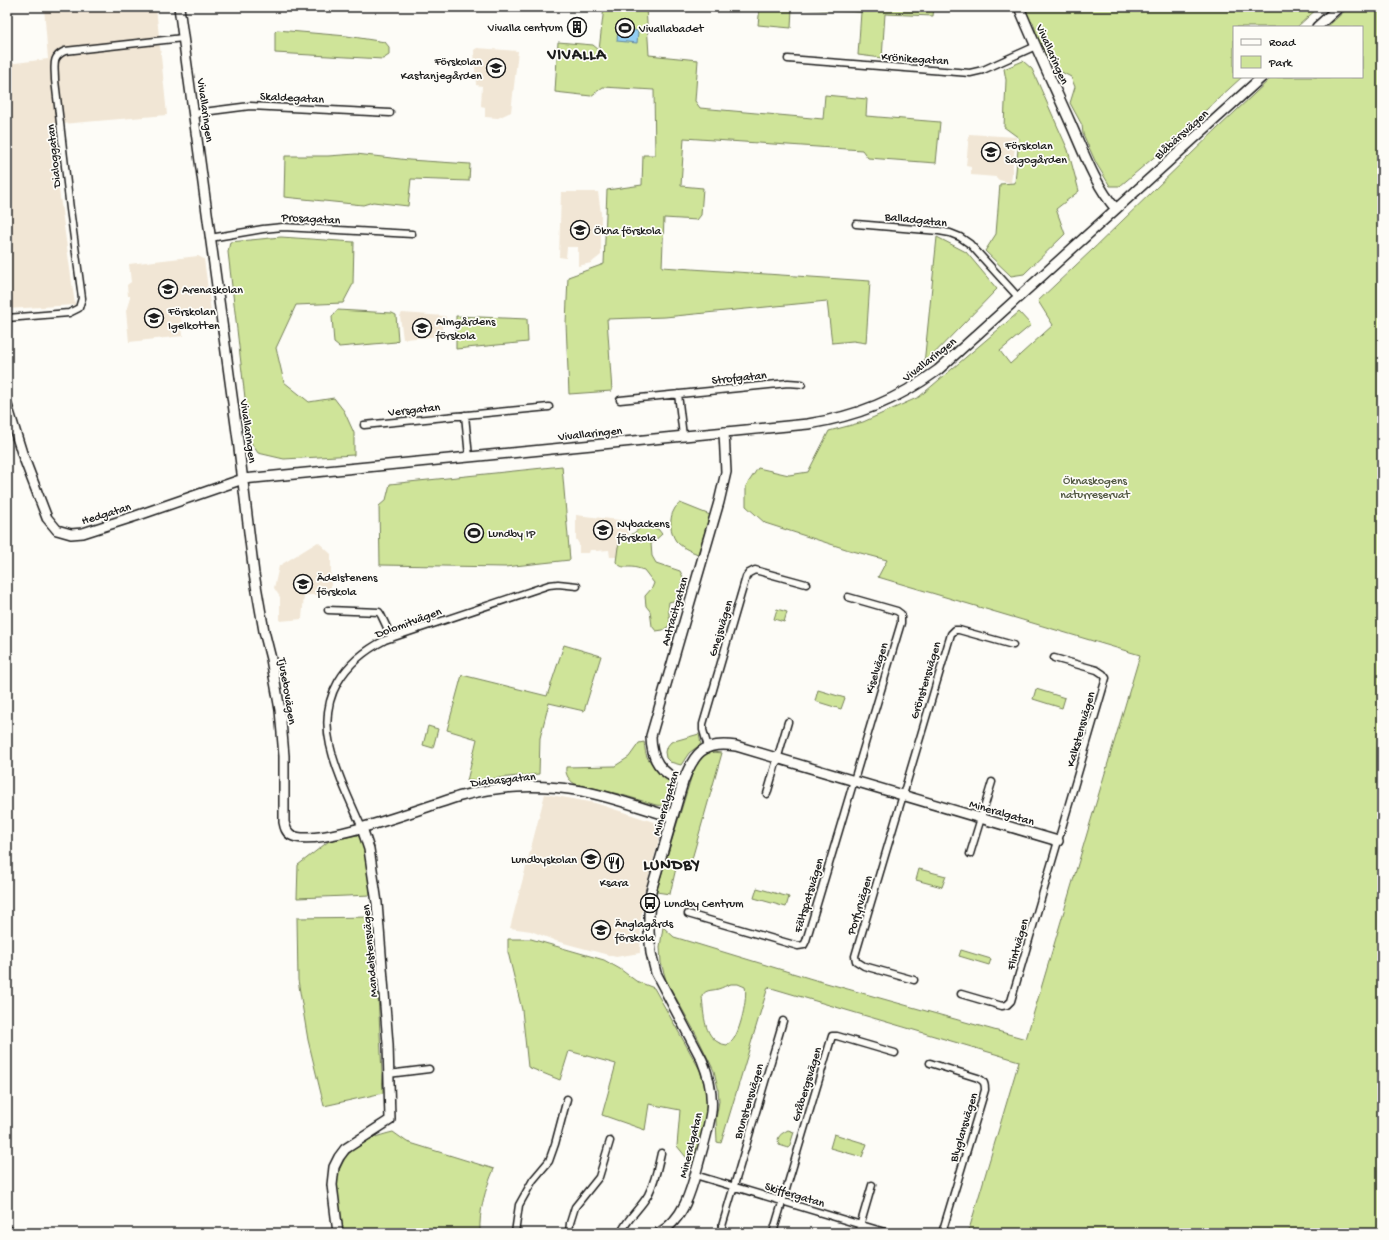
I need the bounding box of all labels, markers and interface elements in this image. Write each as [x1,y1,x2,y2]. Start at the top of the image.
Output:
building icon: Vivalla centrum [566,16,588,38]
sports icon: Vivallabadet [614,17,636,39]
place label: Vivalla centrum [487,22,563,36]
street label: Vivallaringen [1031,22,1071,87]
place label: Vivallabadet [638,23,704,37]
legend [1233,26,1363,78]
text: Road [1269,37,1296,51]
district label: VIVALLA [546,47,607,66]
street label: Krönikegatan [881,51,949,69]
place label: Förskolan Kastanjegården [401,56,482,84]
school or university icon: Förskolan Kastanjegården [485,57,507,79]
text: Park [1268,57,1294,71]
street label: Vivallaringen [192,76,215,143]
street label: Skaldegatan [259,90,325,108]
street label: Blåbärsvägen [1152,107,1212,164]
street label: Dialoggatan [45,123,65,189]
place label: Förskolan Sagogården [1004,140,1067,168]
school or university icon: Förskolan Sagogården [980,141,1002,163]
street label: Prosagatan [280,211,341,229]
street label: Balladgatan [883,211,948,231]
school or university icon: Ökna förskola [569,219,591,241]
place label: Ökna förskola [594,225,662,239]
school or university icon: Arenaskolan [157,278,179,300]
place label: Arenaskolan [182,284,243,298]
place label: Förskolan Igelkotten [167,306,220,334]
school or university icon: Förskolan Igelkotten [143,307,165,329]
place label: Almgårdens förskola [435,316,496,344]
school or university icon: Almgårdens förskola [411,317,433,339]
street label: Vivallaringen [900,335,960,387]
street label: Strofgatan [711,369,768,389]
street label: Vivallaringen [235,397,258,464]
street label: Versgatan [386,401,441,421]
street label: Vivallaringen [556,425,623,445]
park label: Öknaskogens naturreservat [1060,475,1131,503]
street label: Hedgatan [80,501,133,529]
place label: Nybackens förskola [616,518,670,546]
school or university icon: Nybackens förskola [592,519,614,541]
sports icon: Lundby IP [463,522,485,544]
place label: Lundby IP [488,528,536,542]
place label: Ädelstenens förskola [316,572,378,600]
school or university icon: Ädelstenens förskola [292,573,314,595]
street label: Antracitgatan [659,575,693,648]
street label: Gnejsvägen [707,599,737,658]
street label: Dolomitvägen [373,605,444,643]
street label: Grönstensvägen [909,640,945,721]
street label: Kiselvägen [863,641,892,696]
street label: Tjusebovägen [274,656,298,726]
street label: Kalkstensvägen [1065,690,1099,769]
street label: Mineralgatan [650,769,684,838]
street label: Diabasgatan [469,771,537,791]
street label: Mineralgatan [967,798,1036,830]
school or university icon: Lundbyskolan [580,848,602,870]
restaurant icon: Ksara [603,852,625,874]
place label: Lundbyskolan [511,854,577,868]
street label: Fältspatsvägen [792,856,828,936]
district label: LUNDBY [643,857,701,876]
street label: Porfyrvägen [845,874,877,938]
place label: Ksara [600,877,629,891]
bus stop icon: Lundby Centrum [639,892,661,914]
place label: Lundby Centrum [664,898,744,912]
street label: Mandelstensvägen [360,904,382,998]
street label: Flintvägen [1005,917,1033,973]
place label: Änglagårds förskola [614,918,674,946]
school or university icon: Änglagårds förskola [590,919,612,941]
street label: Gråbergsvägen [790,1045,826,1124]
street label: Brunstensvägen [732,1062,768,1142]
street label: Blyglansvägen [947,1091,982,1165]
street label: Mineralgatan [677,1111,707,1180]
street label: Skiffergatan [763,1180,826,1212]

